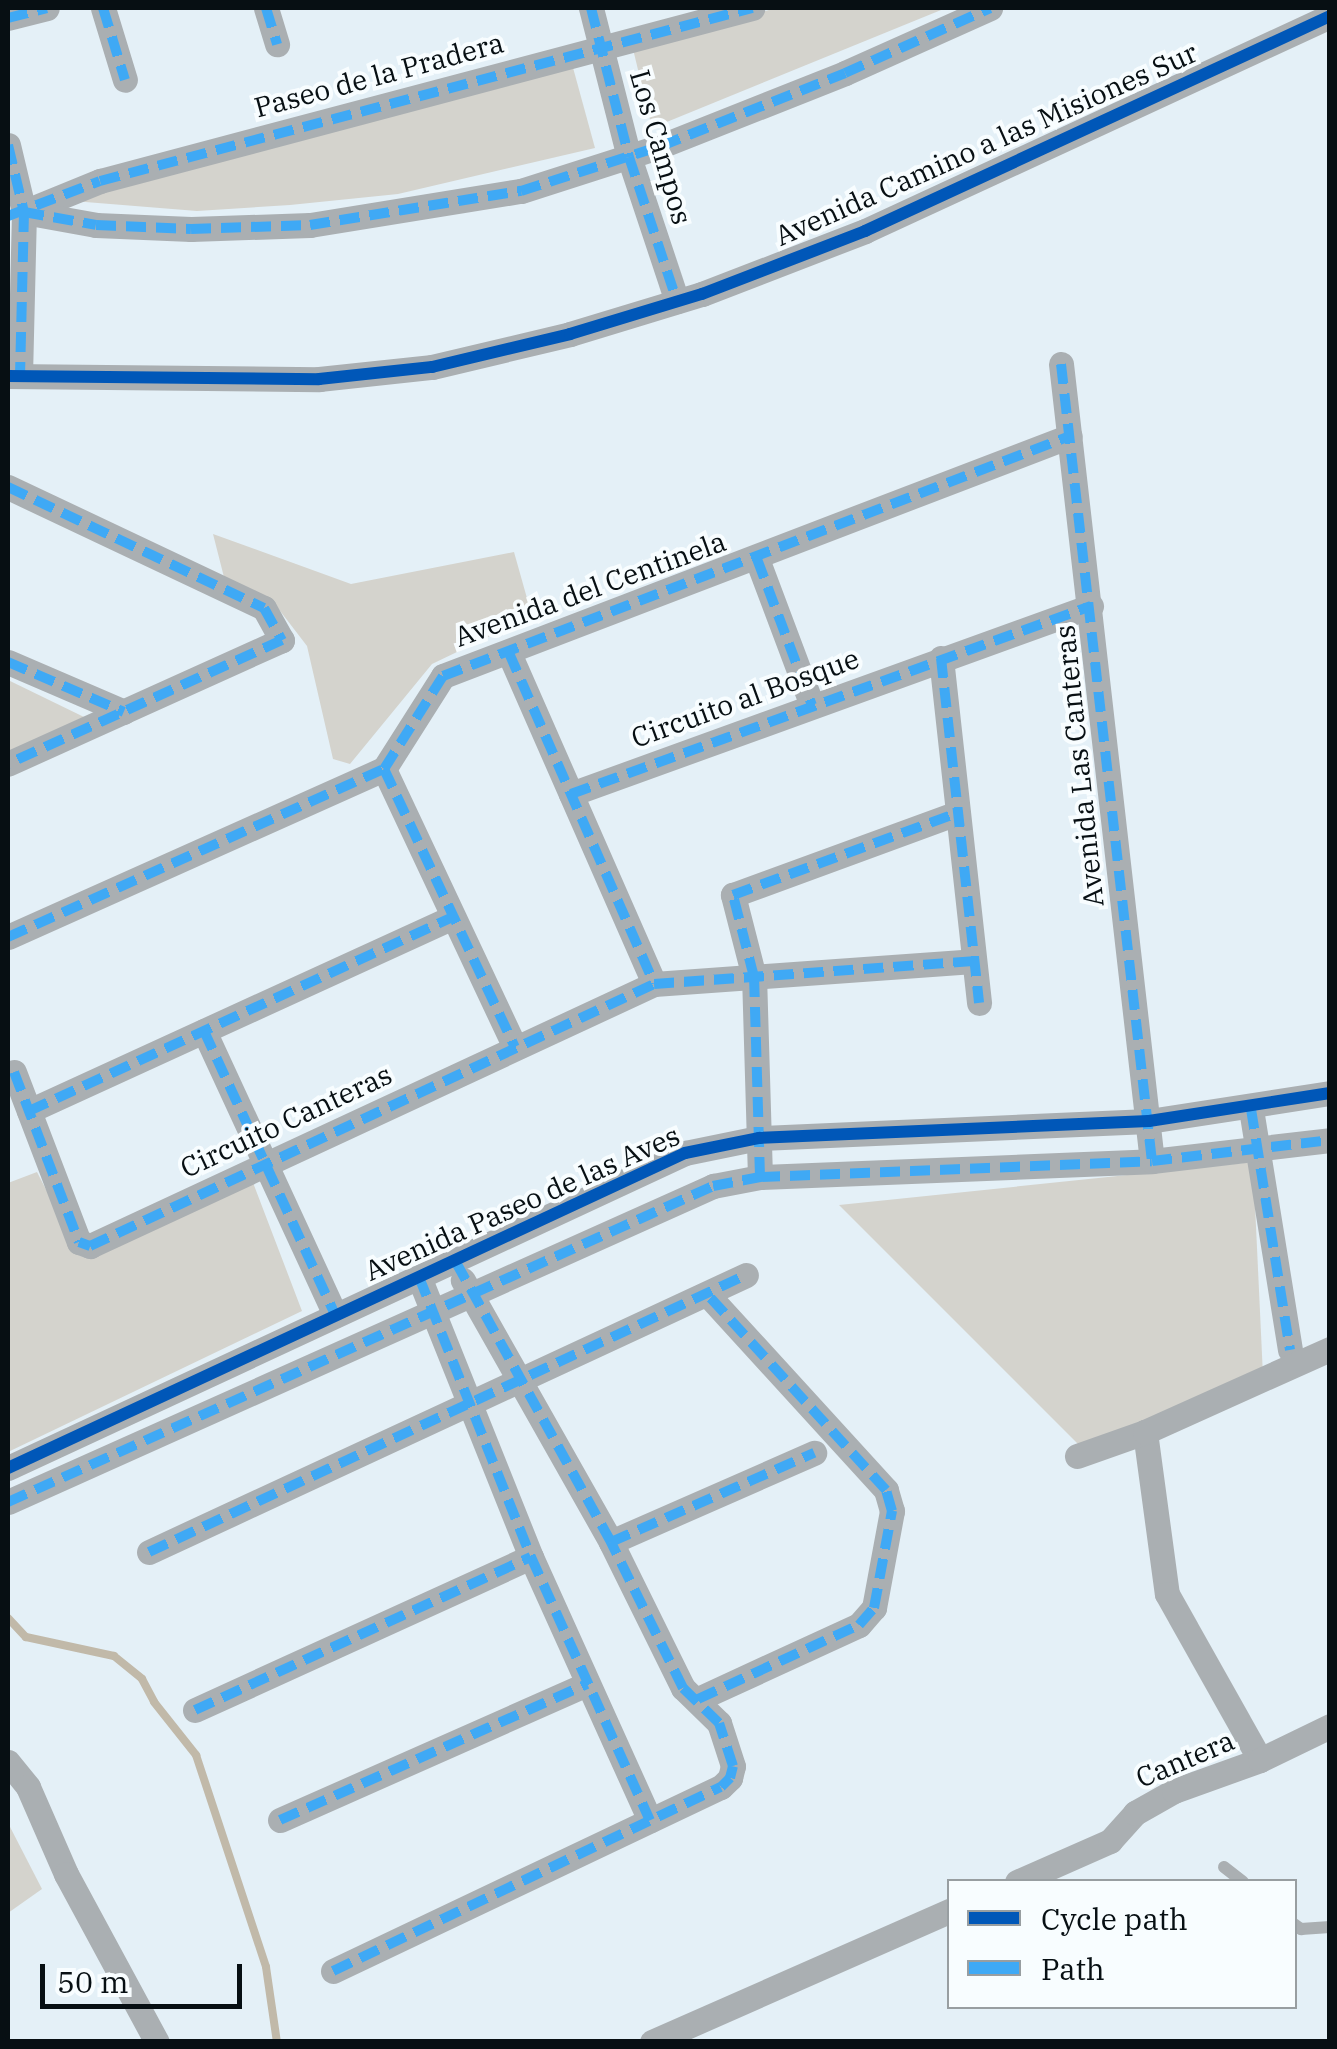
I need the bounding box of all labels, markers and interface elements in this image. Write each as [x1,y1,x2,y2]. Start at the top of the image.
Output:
street label: Paseo de la Pradera [251,26,507,124]
street label: Avenida Camino a las Misiones Sur [770,35,1202,253]
street label: Los Campos [623,66,699,228]
street label: Avenida del Centinela [450,524,730,654]
street label: Avenida Las Canteras [1047,623,1111,909]
street label: Circuito al Bosque [627,641,863,755]
street label: Circuito Canteras [175,1057,397,1185]
street label: Avenida Paseo de las Aves [359,1118,685,1288]
street label: Cantera [1131,1723,1239,1795]
legend [947,1879,1297,2009]
text: Cycle path [1041,1899,1188,1938]
scale bar [45,1944,248,2006]
text: Path [1041,1949,1105,1988]
text: 50 m [57,1962,129,2001]

